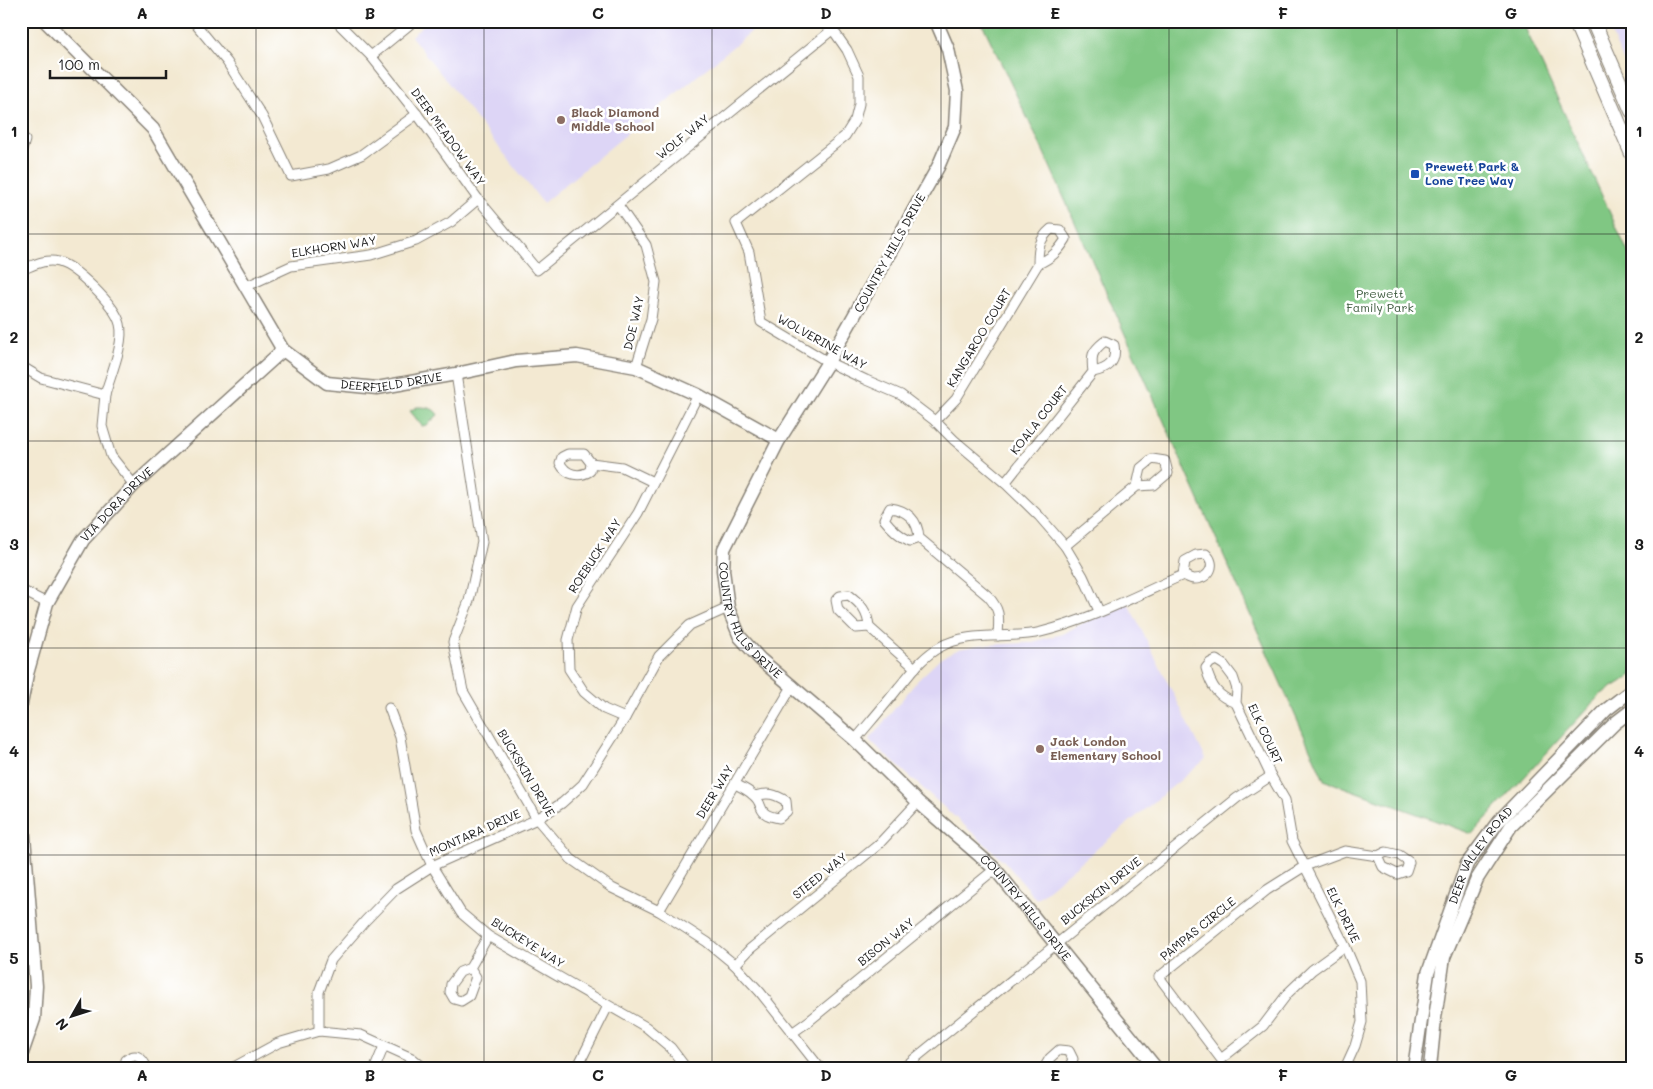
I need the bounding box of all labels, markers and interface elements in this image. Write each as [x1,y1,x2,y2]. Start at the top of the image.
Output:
text: A [136,2,148,23]
text: B [365,2,375,23]
text: C [592,2,604,23]
text: D [820,2,832,23]
text: E [1050,2,1060,23]
text: F [1278,2,1288,23]
text: G [1505,2,1517,23]
scale bar [50,48,166,80]
text: 100 m [58,54,100,74]
street label: DEER MEADOW WAY [408,84,490,189]
place label: Black Diamond Middle School [571,104,659,134]
street label: WOLF WAY [653,110,712,162]
marker: Black Diamond Middle School [555,114,567,126]
text: 1 [10,120,18,141]
text: 1 [1635,120,1643,141]
place label: Prewett Park & Lone Tree Way [1425,158,1520,188]
marker: Prewett Park & Lone Tree Way [1409,168,1421,180]
street label: COUNTRY HILLS DRIVE [850,190,929,315]
street label: ELKHORN WAY [290,231,378,261]
street label: KANGAROO COURT [942,285,1014,390]
park label: Prewett Family Park [1346,285,1414,315]
street label: DOE WAY [619,294,647,351]
street label: WOLVERINE WAY [775,310,870,372]
text: 2 [10,326,19,347]
text: 2 [1635,326,1644,347]
street label: DEERFIELD DRIVE [340,368,443,395]
street label: KOALA COURT [1006,381,1071,457]
street label: VIA DORA DRIVE [76,463,156,545]
street label: ROEBUCK WAY [564,515,624,596]
text: 3 [9,533,19,554]
text: 3 [1634,533,1644,554]
street label: COUNTRY HILLS DRIVE [716,562,786,682]
street label: ELK COURT [1245,701,1287,767]
street label: BUCKSKIN DRIVE [494,726,559,819]
place label: Jack London Elementary School [1050,733,1161,763]
text: 4 [9,740,19,761]
text: 4 [1634,740,1644,761]
marker: Jack London Elementary School [1034,743,1046,755]
street label: DEER WAY [692,761,737,821]
street label: DEER VALLEY ROAD [1444,802,1516,906]
street label: MONTARA DRIVE [426,805,523,859]
street label: STEED WAY [789,848,850,902]
street label: COUNTRY HILLS DRIVE [977,851,1075,964]
street label: BUCKSKIN DRIVE [1057,853,1144,928]
street label: ELK DRIVE [1324,884,1364,945]
street label: PAMPAS CIRCLE [1156,893,1239,964]
street label: BUCKEYE WAY [489,913,568,971]
street label: BISON WAY [854,913,917,969]
text: 5 [9,947,19,968]
text: 5 [1634,947,1644,968]
north arrow [48,992,98,1042]
text: N [51,1014,72,1035]
text: A [136,1064,148,1085]
text: B [365,1064,375,1085]
text: C [592,1064,604,1085]
text: D [820,1064,832,1085]
text: E [1050,1064,1060,1085]
text: F [1278,1064,1288,1085]
text: G [1505,1064,1517,1085]

